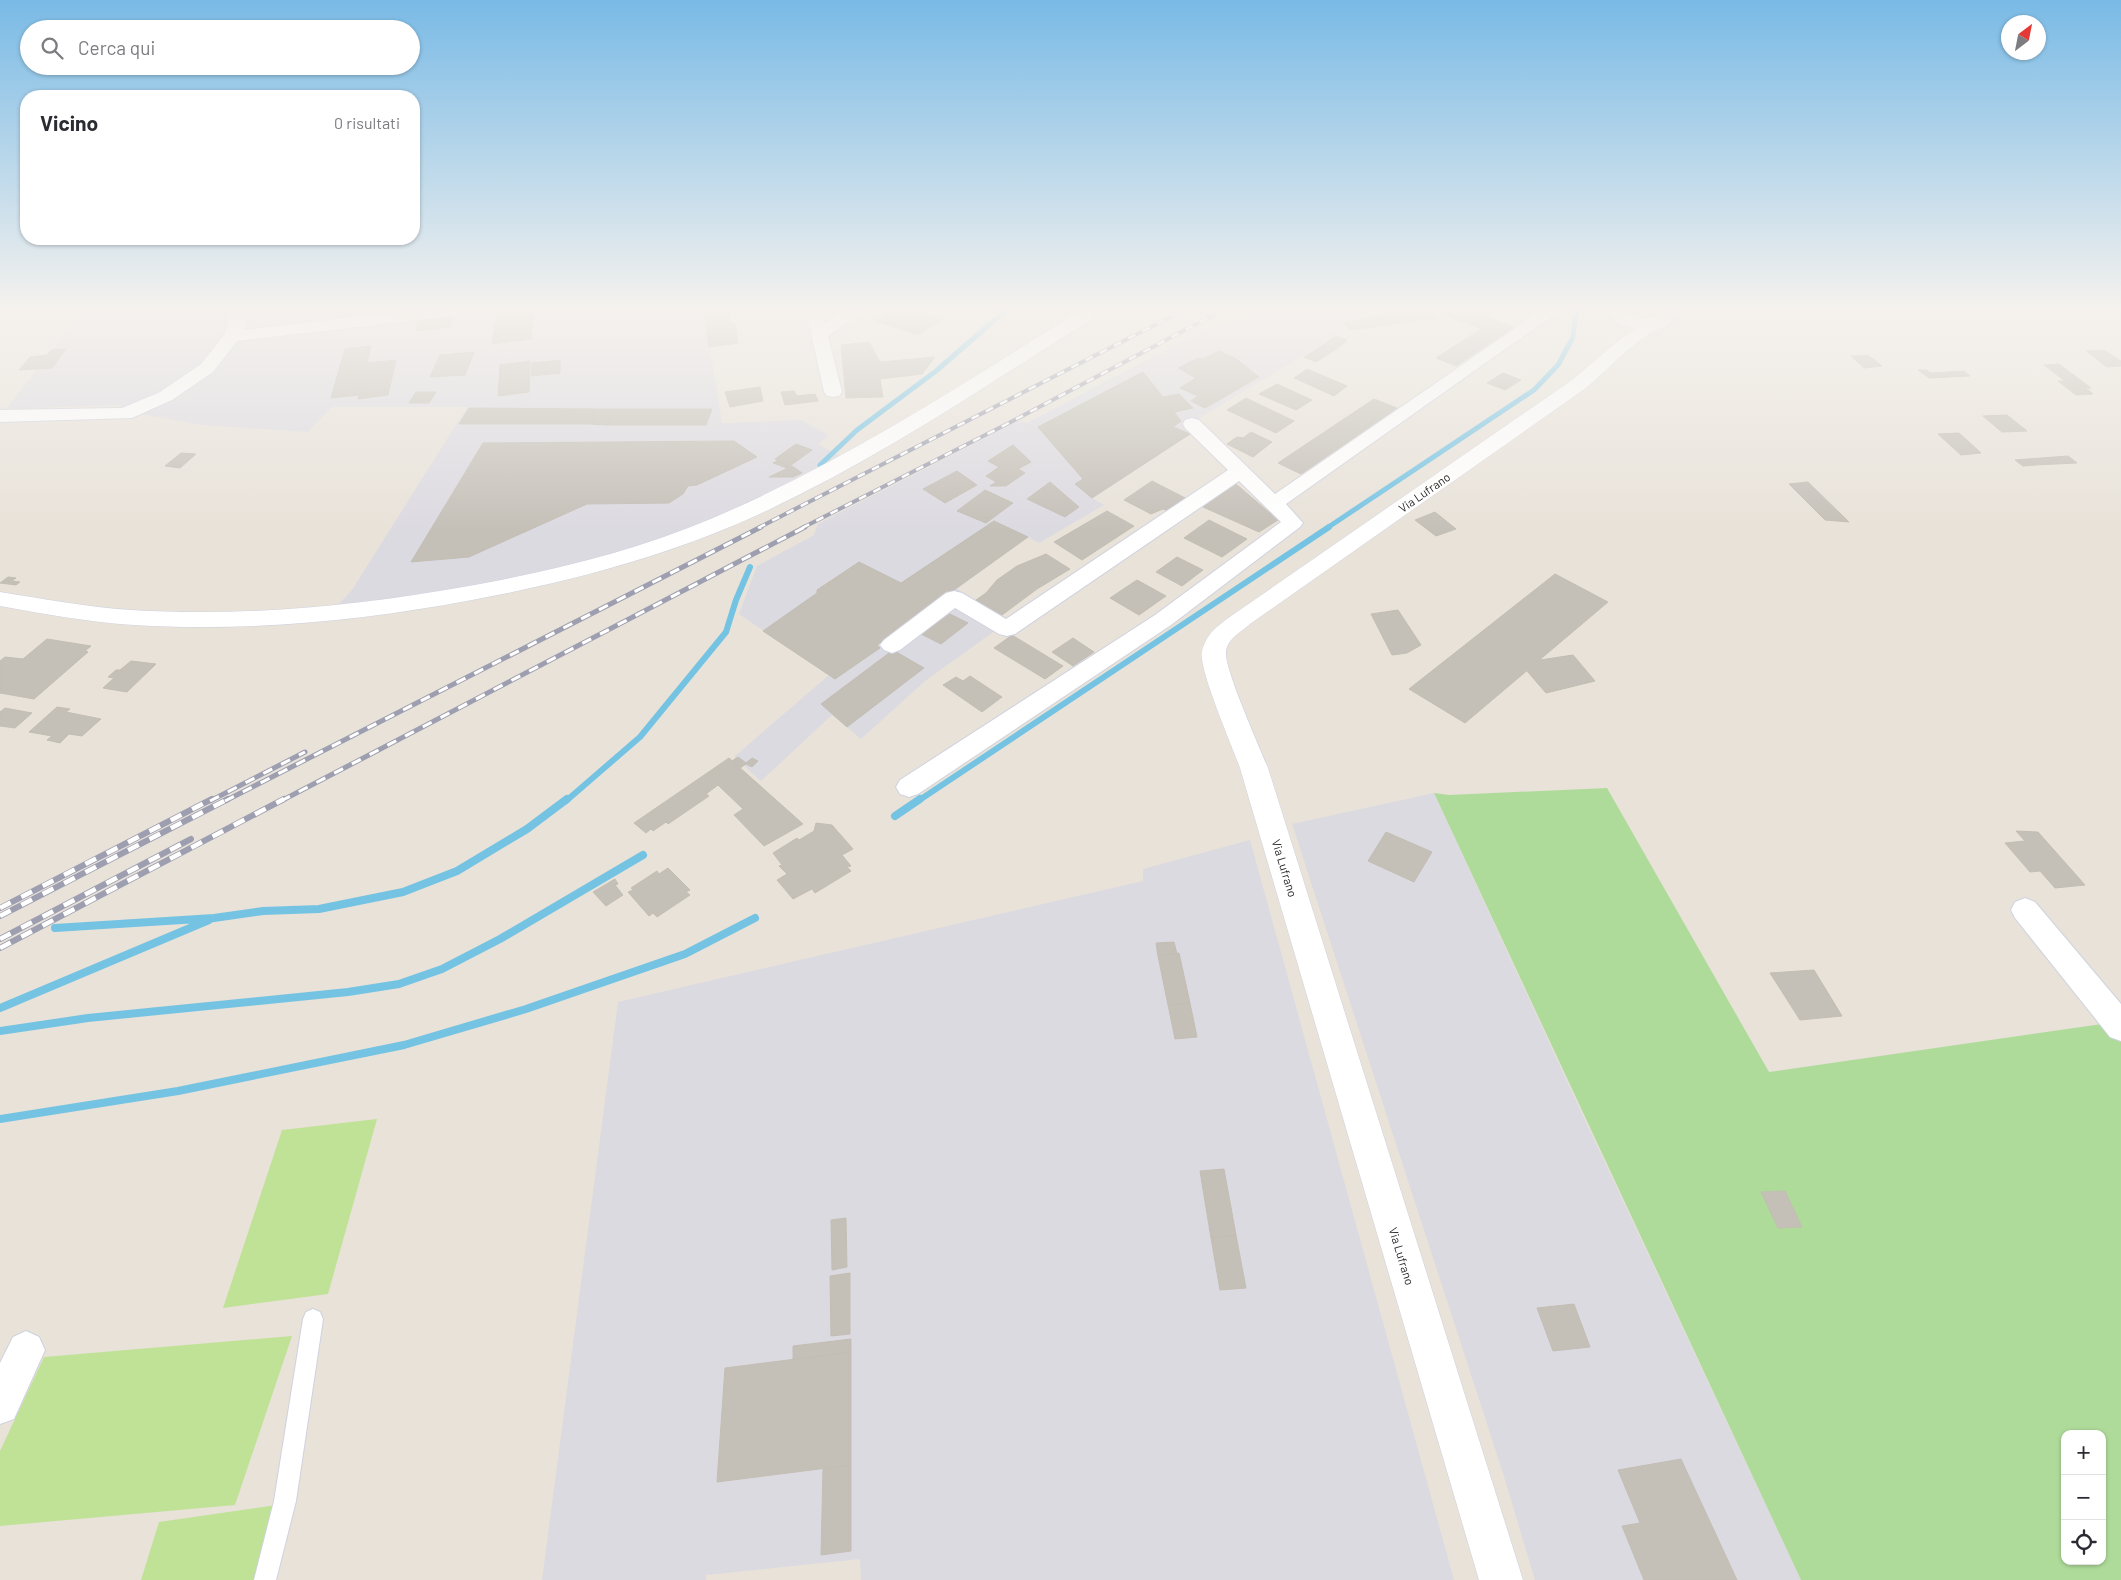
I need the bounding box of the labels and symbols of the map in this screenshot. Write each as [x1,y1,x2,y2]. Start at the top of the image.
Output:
north arrow [2001,15,2046,60]
street label: Via Lufrano [1396,469,1452,515]
street label: Via Lufrano [1270,837,1300,899]
street label: Via Lufrano [1387,1225,1417,1287]

